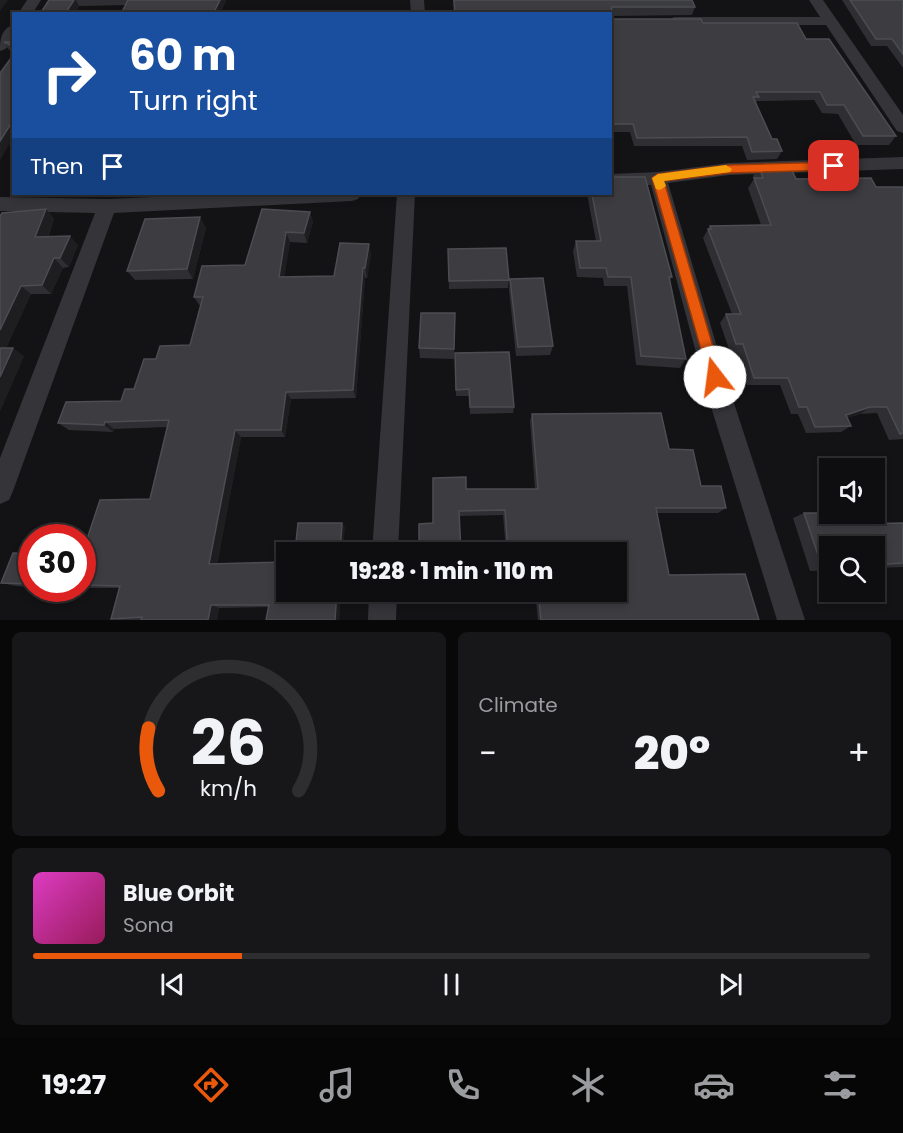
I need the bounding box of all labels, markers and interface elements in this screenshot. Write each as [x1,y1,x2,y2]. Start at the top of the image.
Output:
text: 60 m [129,26,237,85]
icon: right [30,36,108,114]
text: Turn right [129,82,258,119]
pin [808,140,859,191]
icon: arrive [817,149,850,182]
icon: arrive [96,150,129,183]
text: Then [30,151,84,182]
position arrow [683,345,747,409]
map controls [819,458,885,602]
button: sound [819,458,885,524]
speed limit sign: 30 [18,524,96,602]
button: search [819,536,885,602]
text: 19:28 · 1 min · 110 m [350,556,553,587]
text: Climate [479,691,558,719]
text: 26 [191,699,266,787]
text: 20° [634,722,710,785]
text: − [479,730,497,777]
text: + [847,730,870,777]
text: km/h [200,773,257,804]
text: Blue Orbit [123,878,234,909]
text: Sona [123,911,174,939]
icon: previous [156,968,189,1001]
icon: pause [435,968,468,1001]
icon: next [714,968,747,1001]
icon: directions [190,1064,232,1106]
icon: music [316,1064,358,1106]
icon: phone [442,1064,484,1106]
icon: climate [567,1064,609,1106]
icon: car [693,1064,735,1106]
icon: filters [819,1064,861,1106]
text: 19:27 [42,1066,106,1103]

